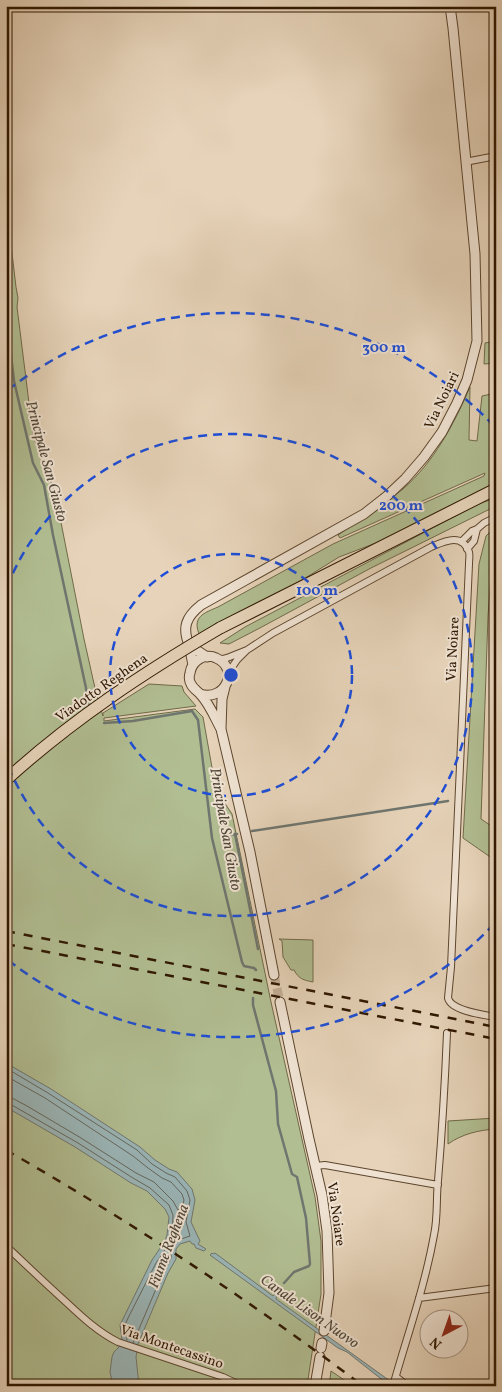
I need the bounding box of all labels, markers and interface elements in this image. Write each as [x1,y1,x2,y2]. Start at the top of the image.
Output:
text: 300 m [362,338,406,359]
street label: Via Noiari [420,369,464,433]
water label: Principale San Giusto [19,399,72,524]
text: 200 m [379,496,423,517]
text: 100 m [296,581,339,602]
street label: Via Noiare [442,616,465,682]
street label: Viadotto Reghena [52,649,152,727]
centre of rings [222,666,240,684]
water label: Principale San Giusto [203,766,246,892]
street label: Via Noiare [322,1181,349,1248]
water label: Fiume Reghena [144,1202,195,1291]
water label: Canale Lison Nuovo [255,1270,363,1354]
north arrow [420,1310,470,1360]
street label: Via Montecassino [117,1321,226,1374]
text: N [426,1332,447,1353]

